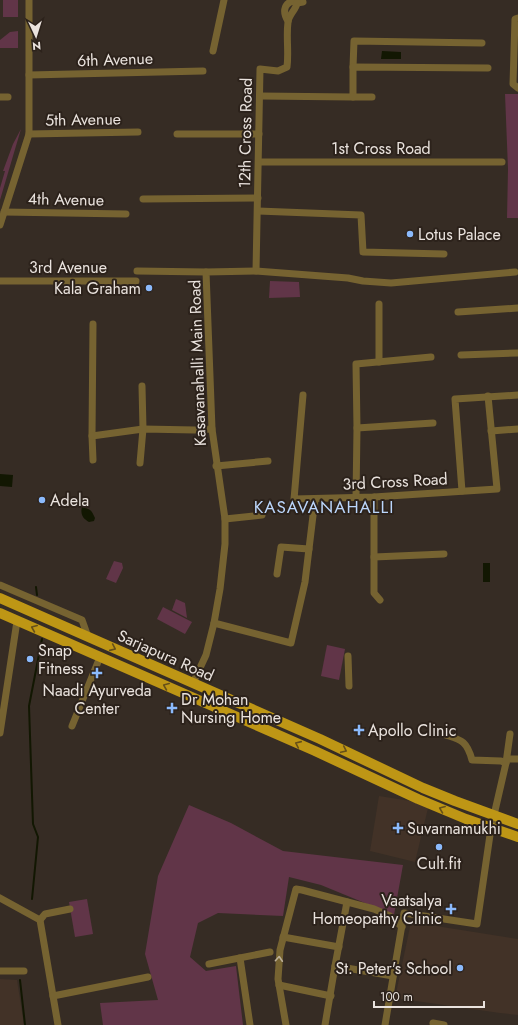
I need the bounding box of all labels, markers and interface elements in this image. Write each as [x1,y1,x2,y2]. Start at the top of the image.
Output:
north arrow [16,16,56,56]
text: N [32,38,42,54]
street label: 6th Avenue [77,47,153,72]
street label: 12th Cross Road [233,78,258,188]
street label: 5th Avenue [45,107,121,132]
street label: 1st Cross Road [331,137,431,160]
street label: 4th Avenue [28,187,104,212]
place label: Lotus Palace [418,223,501,246]
marker: Lotus Palace [405,229,415,239]
street label: 3rd Avenue [29,256,107,279]
place label: Kala Graham [54,277,141,300]
street label: Kasavanahalli Main Road [183,279,212,447]
marker: Kala Graham [144,283,154,293]
street label: 3rd Cross Road [342,467,448,496]
place label: Adela [50,489,89,512]
marker: Adela [37,495,47,505]
district label: KASAVANAHALLI [254,495,394,519]
street label: Sarjapura Road [114,624,218,687]
one-way arrow [31,625,39,633]
place label: Snap Fitness [38,639,84,680]
one-way arrow [108,643,116,651]
marker: Snap Fitness [25,654,35,664]
marker: Naadi Ayurveda Center [91,667,103,679]
place label: Naadi Ayurveda Center [43,679,151,720]
one-way arrow [163,683,170,691]
place label: Dr Mohan Nursing Home [181,688,281,729]
marker: Dr Mohan Nursing Home [166,702,178,714]
place label: Apollo Clinic [368,719,456,742]
marker: Apollo Clinic [353,724,365,736]
one-way arrow [295,741,302,749]
one-way arrow [339,745,347,753]
one-way arrow [438,806,445,814]
place label: Suvarnamukhi [407,817,501,840]
marker: Suvarnamukhi [392,822,404,834]
marker: Cult.fit [434,842,444,852]
place label: Cult.fit [417,852,461,875]
place label: Vaatsalya Homeopathy Clinic [313,889,442,930]
marker: Vaatsalya Homeopathy Clinic [445,903,457,915]
one-way arrow [274,956,283,962]
place label: St. Peter's School [336,957,452,980]
marker: St. Peter's School [455,963,465,973]
scale bar [374,983,484,1009]
text: 100 m [380,988,413,1006]

